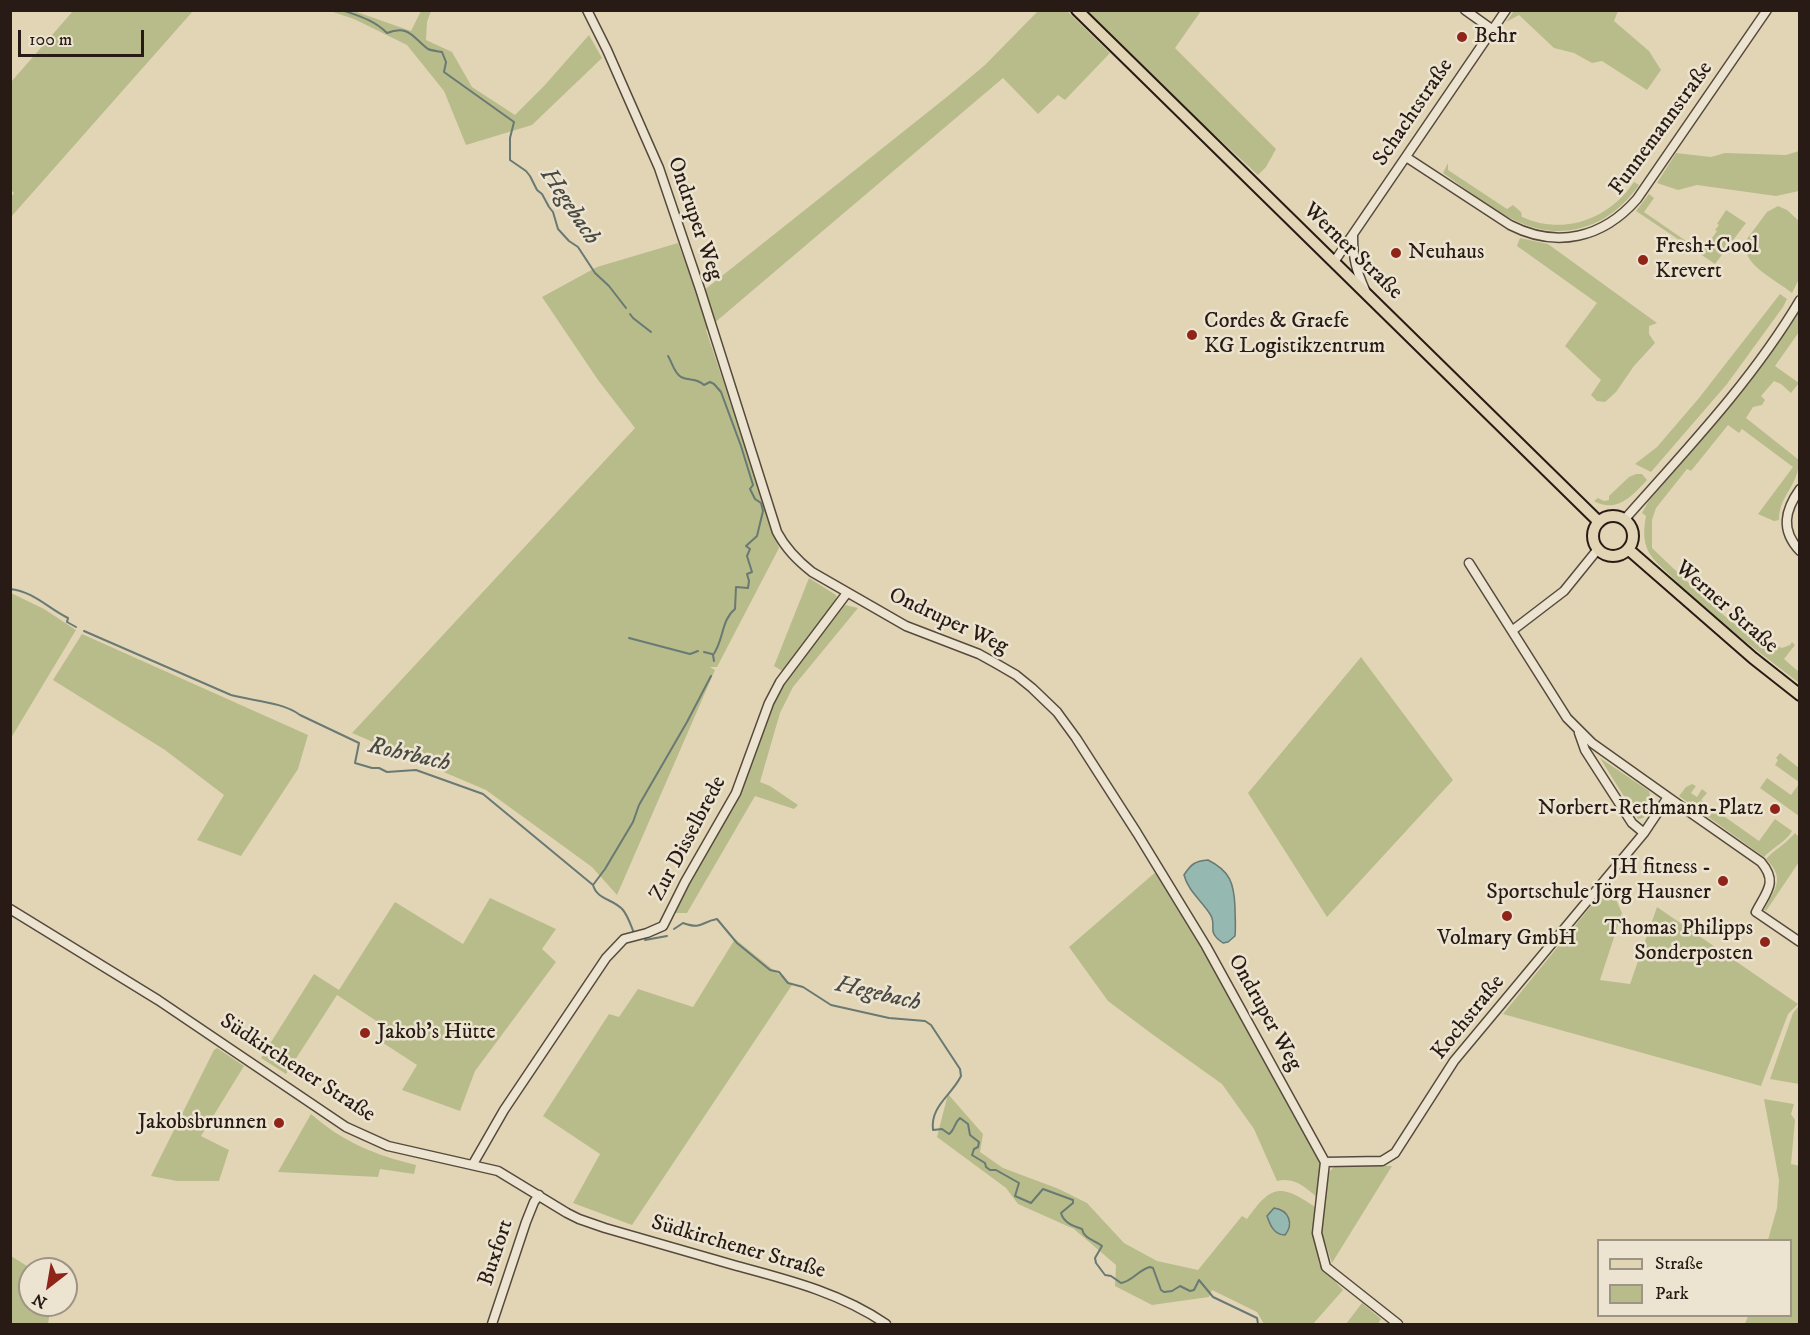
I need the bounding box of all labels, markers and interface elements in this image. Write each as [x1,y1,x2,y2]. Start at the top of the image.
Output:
scale bar [21,18,147,56]
place label: Behr [1474,24,1517,50]
text: 100 m [29,29,72,51]
marker: Behr [1455,30,1469,44]
street label: Schachtstraße [1368,54,1460,172]
street label: Funnemannstraße [1605,57,1719,201]
street label: Ondruper Weg [661,154,727,284]
water label: Hegebach [533,163,605,251]
street label: Werner Straße [1297,198,1407,306]
place label: Fresh+Cool Krevert [1655,234,1759,286]
place label: Neuhaus [1408,240,1484,266]
marker: Neuhaus [1389,246,1403,260]
marker: Fresh+Cool Krevert [1636,253,1650,267]
place label: Cordes & Graefe KG Logistikzentrum [1204,309,1385,360]
marker: Cordes & Graefe KG Logistikzentrum [1185,328,1199,342]
street label: Werner Straße [1669,556,1783,660]
street label: Ondruper Weg [884,583,1012,661]
water label: Rohrbach [365,733,453,779]
street label: Zur Disselbrede [645,772,733,906]
place label: Norbert-Rethmann-Platz [1538,796,1763,822]
marker: Norbert-Rethmann-Platz [1768,802,1782,816]
place label: JH fitness - Sportschule Jörg Hausner [1486,855,1711,906]
marker: JH fitness - Sportschule Jörg Hausner [1716,874,1730,888]
marker: Volmary GmbH [1500,909,1514,923]
place label: Thomas Philipps Sonderposten [1605,916,1753,968]
place label: Volmary GmbH [1437,926,1577,952]
marker: Thomas Philipps Sonderposten [1758,935,1772,949]
street label: Ondruper Weg [1221,950,1307,1076]
street label: Kochstraße [1427,970,1511,1066]
water label: Hegebach [832,971,924,1019]
street label: Südkirchener Straße [214,1009,380,1129]
place label: Jakob's Hütte [377,1020,496,1046]
marker: Jakob's Hütte [358,1026,372,1040]
place label: Jakobsbrunnen [138,1110,267,1136]
marker: Jakobsbrunnen [272,1116,286,1130]
street label: Südkirchener Straße [648,1211,828,1285]
street label: Buxfort [474,1217,520,1289]
legend [1597,1239,1792,1317]
text: Straße [1655,1253,1703,1275]
north arrow [18,1257,78,1317]
text: Park [1655,1283,1689,1305]
text: N [29,1289,51,1313]

